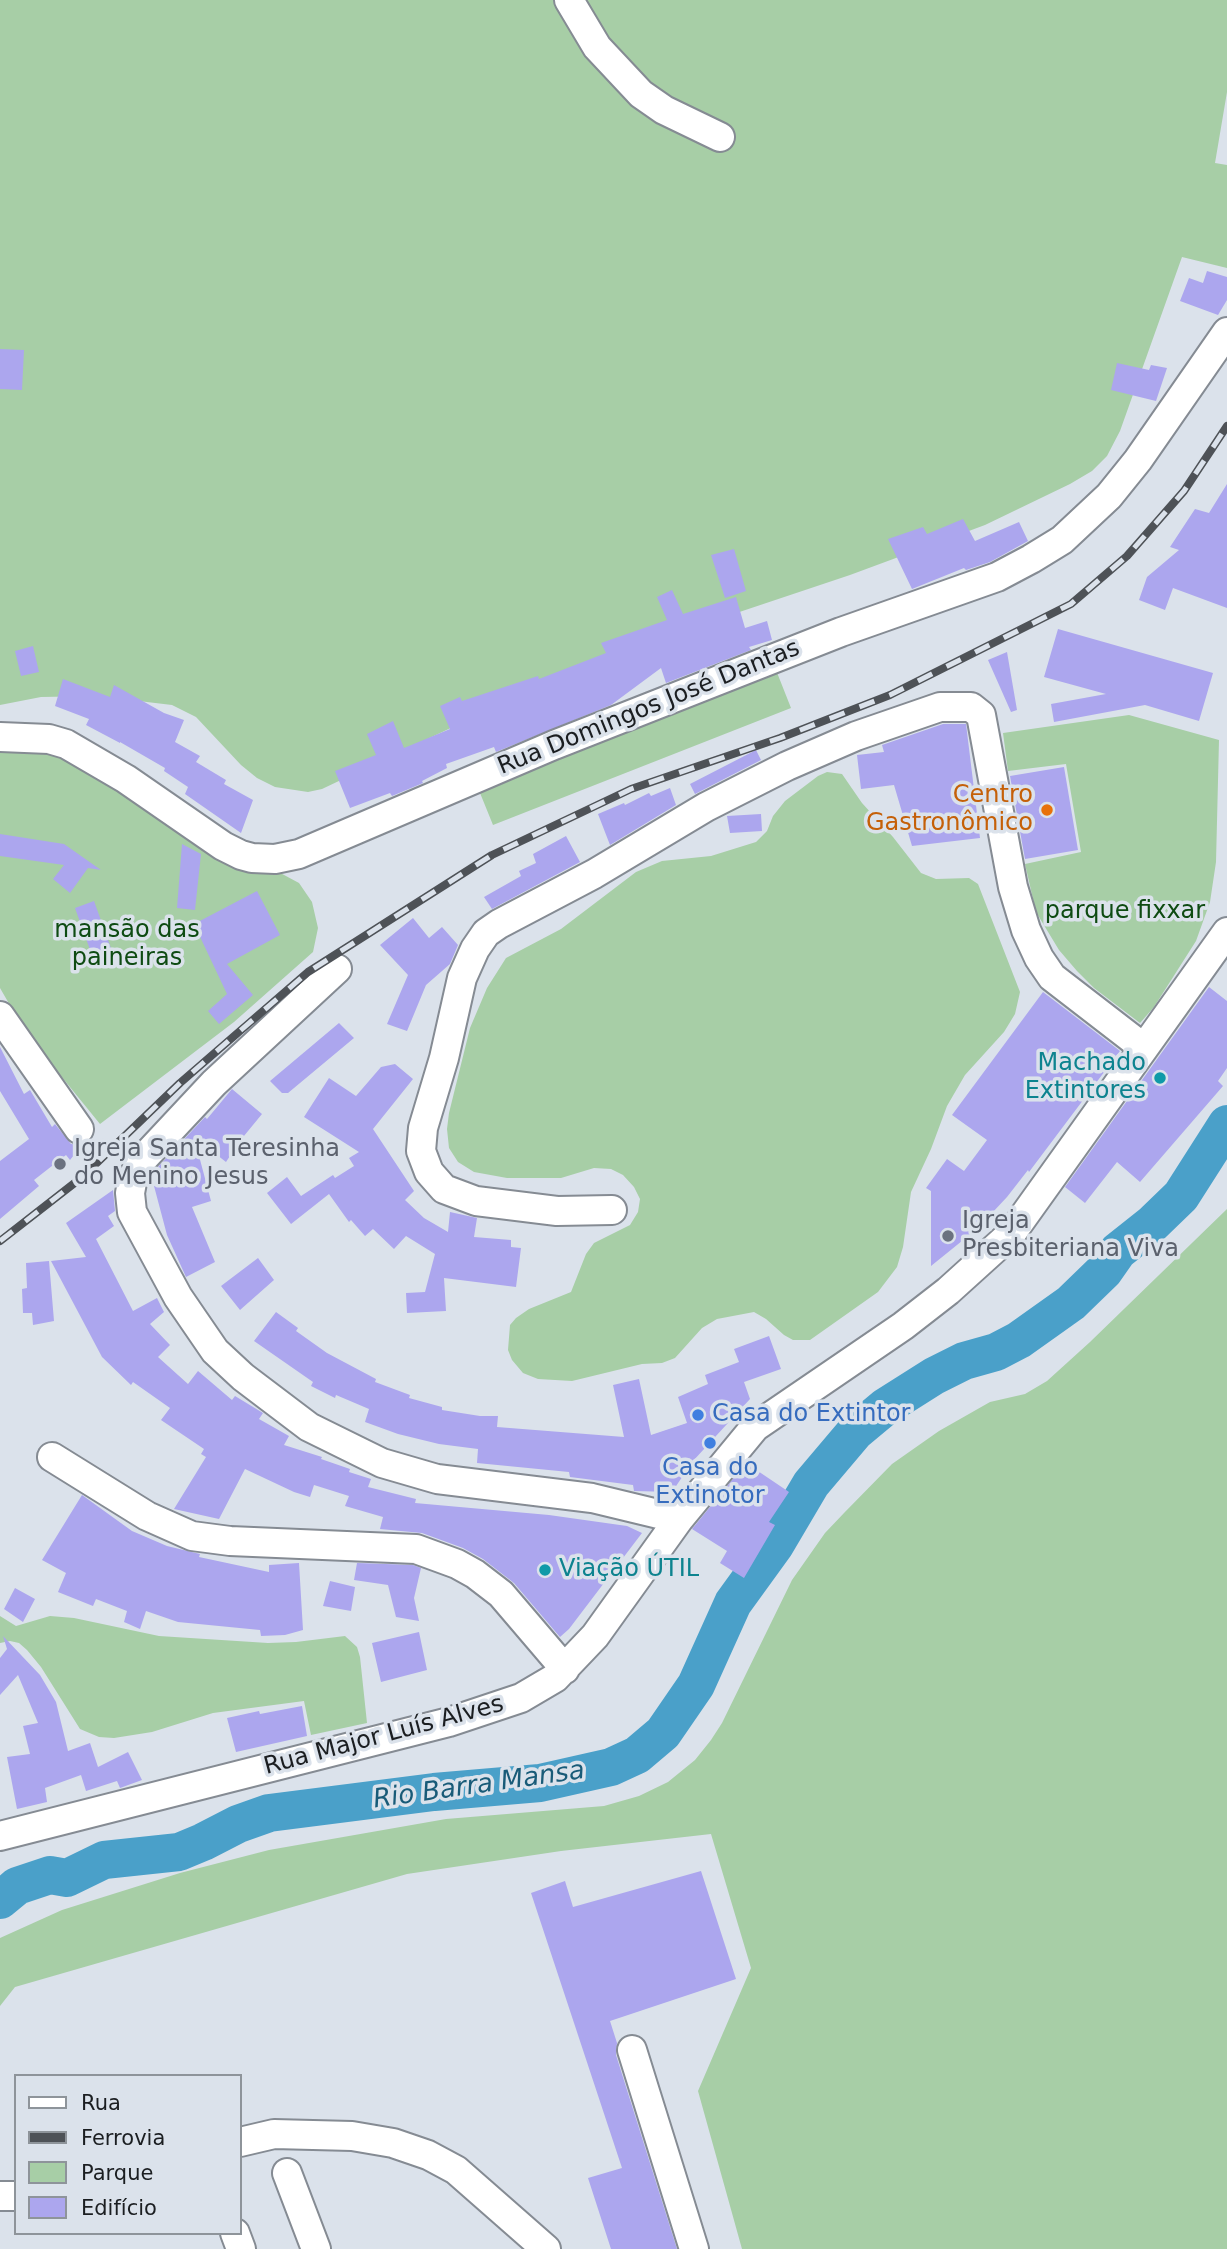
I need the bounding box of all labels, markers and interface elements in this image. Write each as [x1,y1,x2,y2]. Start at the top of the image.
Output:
street label: Rua Domingos José Dantas [494,634,804,782]
place label: Centro Gastronômico [866,782,1033,838]
marker: Centro Gastronômico [1039,802,1055,818]
park label: parque fixxar [1045,898,1205,926]
park label: mansão das paineiras [54,917,200,973]
place label: Machado Extintores [1025,1050,1146,1106]
marker: Machado Extintores [1152,1070,1168,1086]
place label: Igreja Santa Teresinha do Menino Jesus [74,1136,340,1192]
marker: Igreja Santa Teresinha do Menino Jesus [52,1156,68,1172]
place label: Igreja Presbiteriana Viva [962,1208,1179,1264]
marker: Igreja Presbiteriana Viva [940,1228,956,1244]
place label: Casa do Extintor [712,1401,910,1429]
marker: Casa do Extintor [690,1407,706,1423]
marker: Casa do Extinotor [702,1435,718,1451]
place label: Casa do Extinotor [655,1455,765,1511]
place label: Viação ÚTIL [559,1556,699,1584]
marker: Viação ÚTIL [537,1562,553,1578]
street label: Rua Major Luís Alves [261,1690,507,1782]
water label: Rio Barra Mansa [371,1756,587,1816]
legend [14,2074,242,2235]
text: Rua [81,2091,121,2115]
text: Ferrovia [81,2126,165,2150]
text: Parque [81,2161,153,2185]
text: Edifício [81,2196,157,2220]

